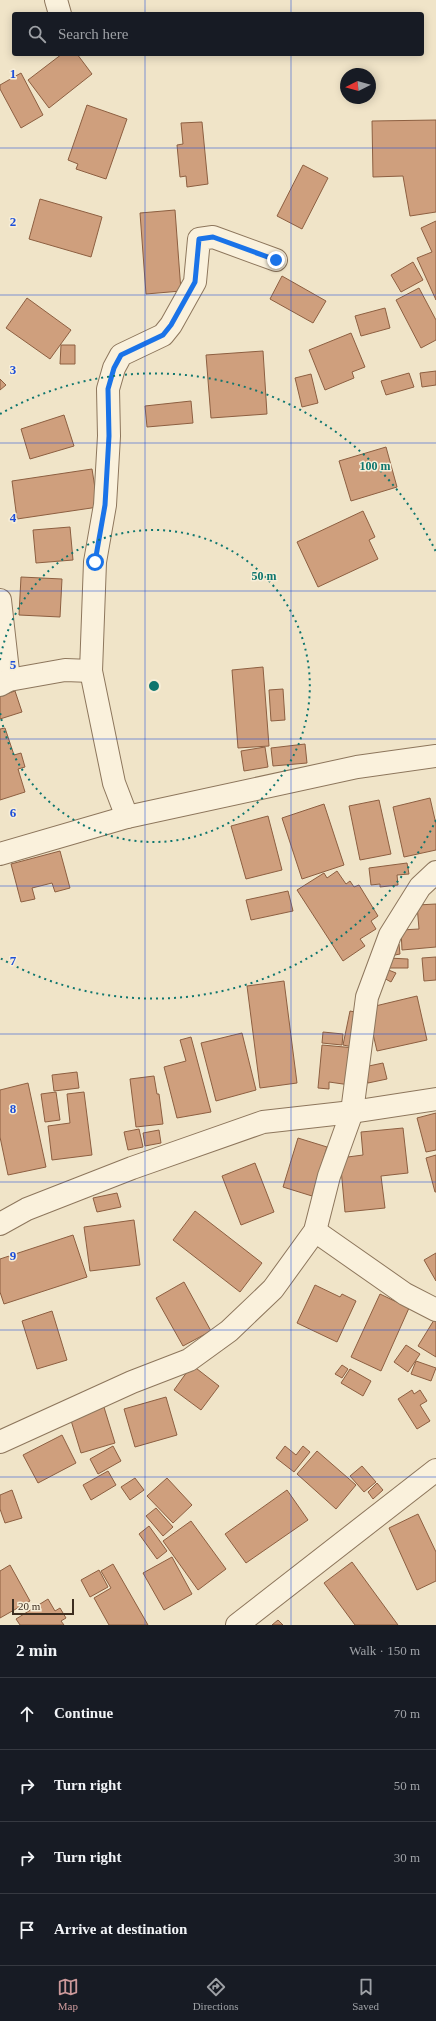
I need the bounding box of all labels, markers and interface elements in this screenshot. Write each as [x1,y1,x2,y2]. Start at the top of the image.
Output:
search box [12,12,424,56]
icon: search [26,23,48,45]
text: Search here [58,26,128,42]
text: 1 [10,66,16,81]
north arrow [340,68,376,104]
text: 2 [10,214,16,229]
route end [267,251,285,269]
text: 3 [10,362,17,377]
text: 100 m [360,459,391,473]
text: 4 [10,510,17,525]
route start [86,553,104,571]
text: 50 m [252,569,277,583]
text: 5 [10,657,17,672]
centre of rings [147,679,161,693]
text: 6 [10,805,17,820]
text: 7 [10,953,17,968]
text: 8 [10,1101,17,1116]
text: 9 [10,1248,17,1263]
scale bar [12,1597,74,1616]
text: 20 m [18,1600,40,1612]
text: 2 min [16,1641,57,1660]
text: Walk · 150 m [349,1643,420,1658]
icon: ahead [16,1703,38,1725]
text: Continue [54,1705,113,1721]
text: 70 m [394,1706,420,1721]
icon: right [16,1775,38,1797]
text: Turn right [54,1777,121,1793]
text: 50 m [394,1778,420,1793]
icon: right [16,1847,38,1869]
text: Turn right [54,1849,121,1865]
text: 30 m [394,1850,420,1865]
icon: arrive [16,1919,38,1941]
text: Arrive at destination [54,1921,187,1937]
tab: Map [57,1976,79,2012]
tab: Directions [193,1976,238,2012]
tab: Saved [352,1976,379,2012]

